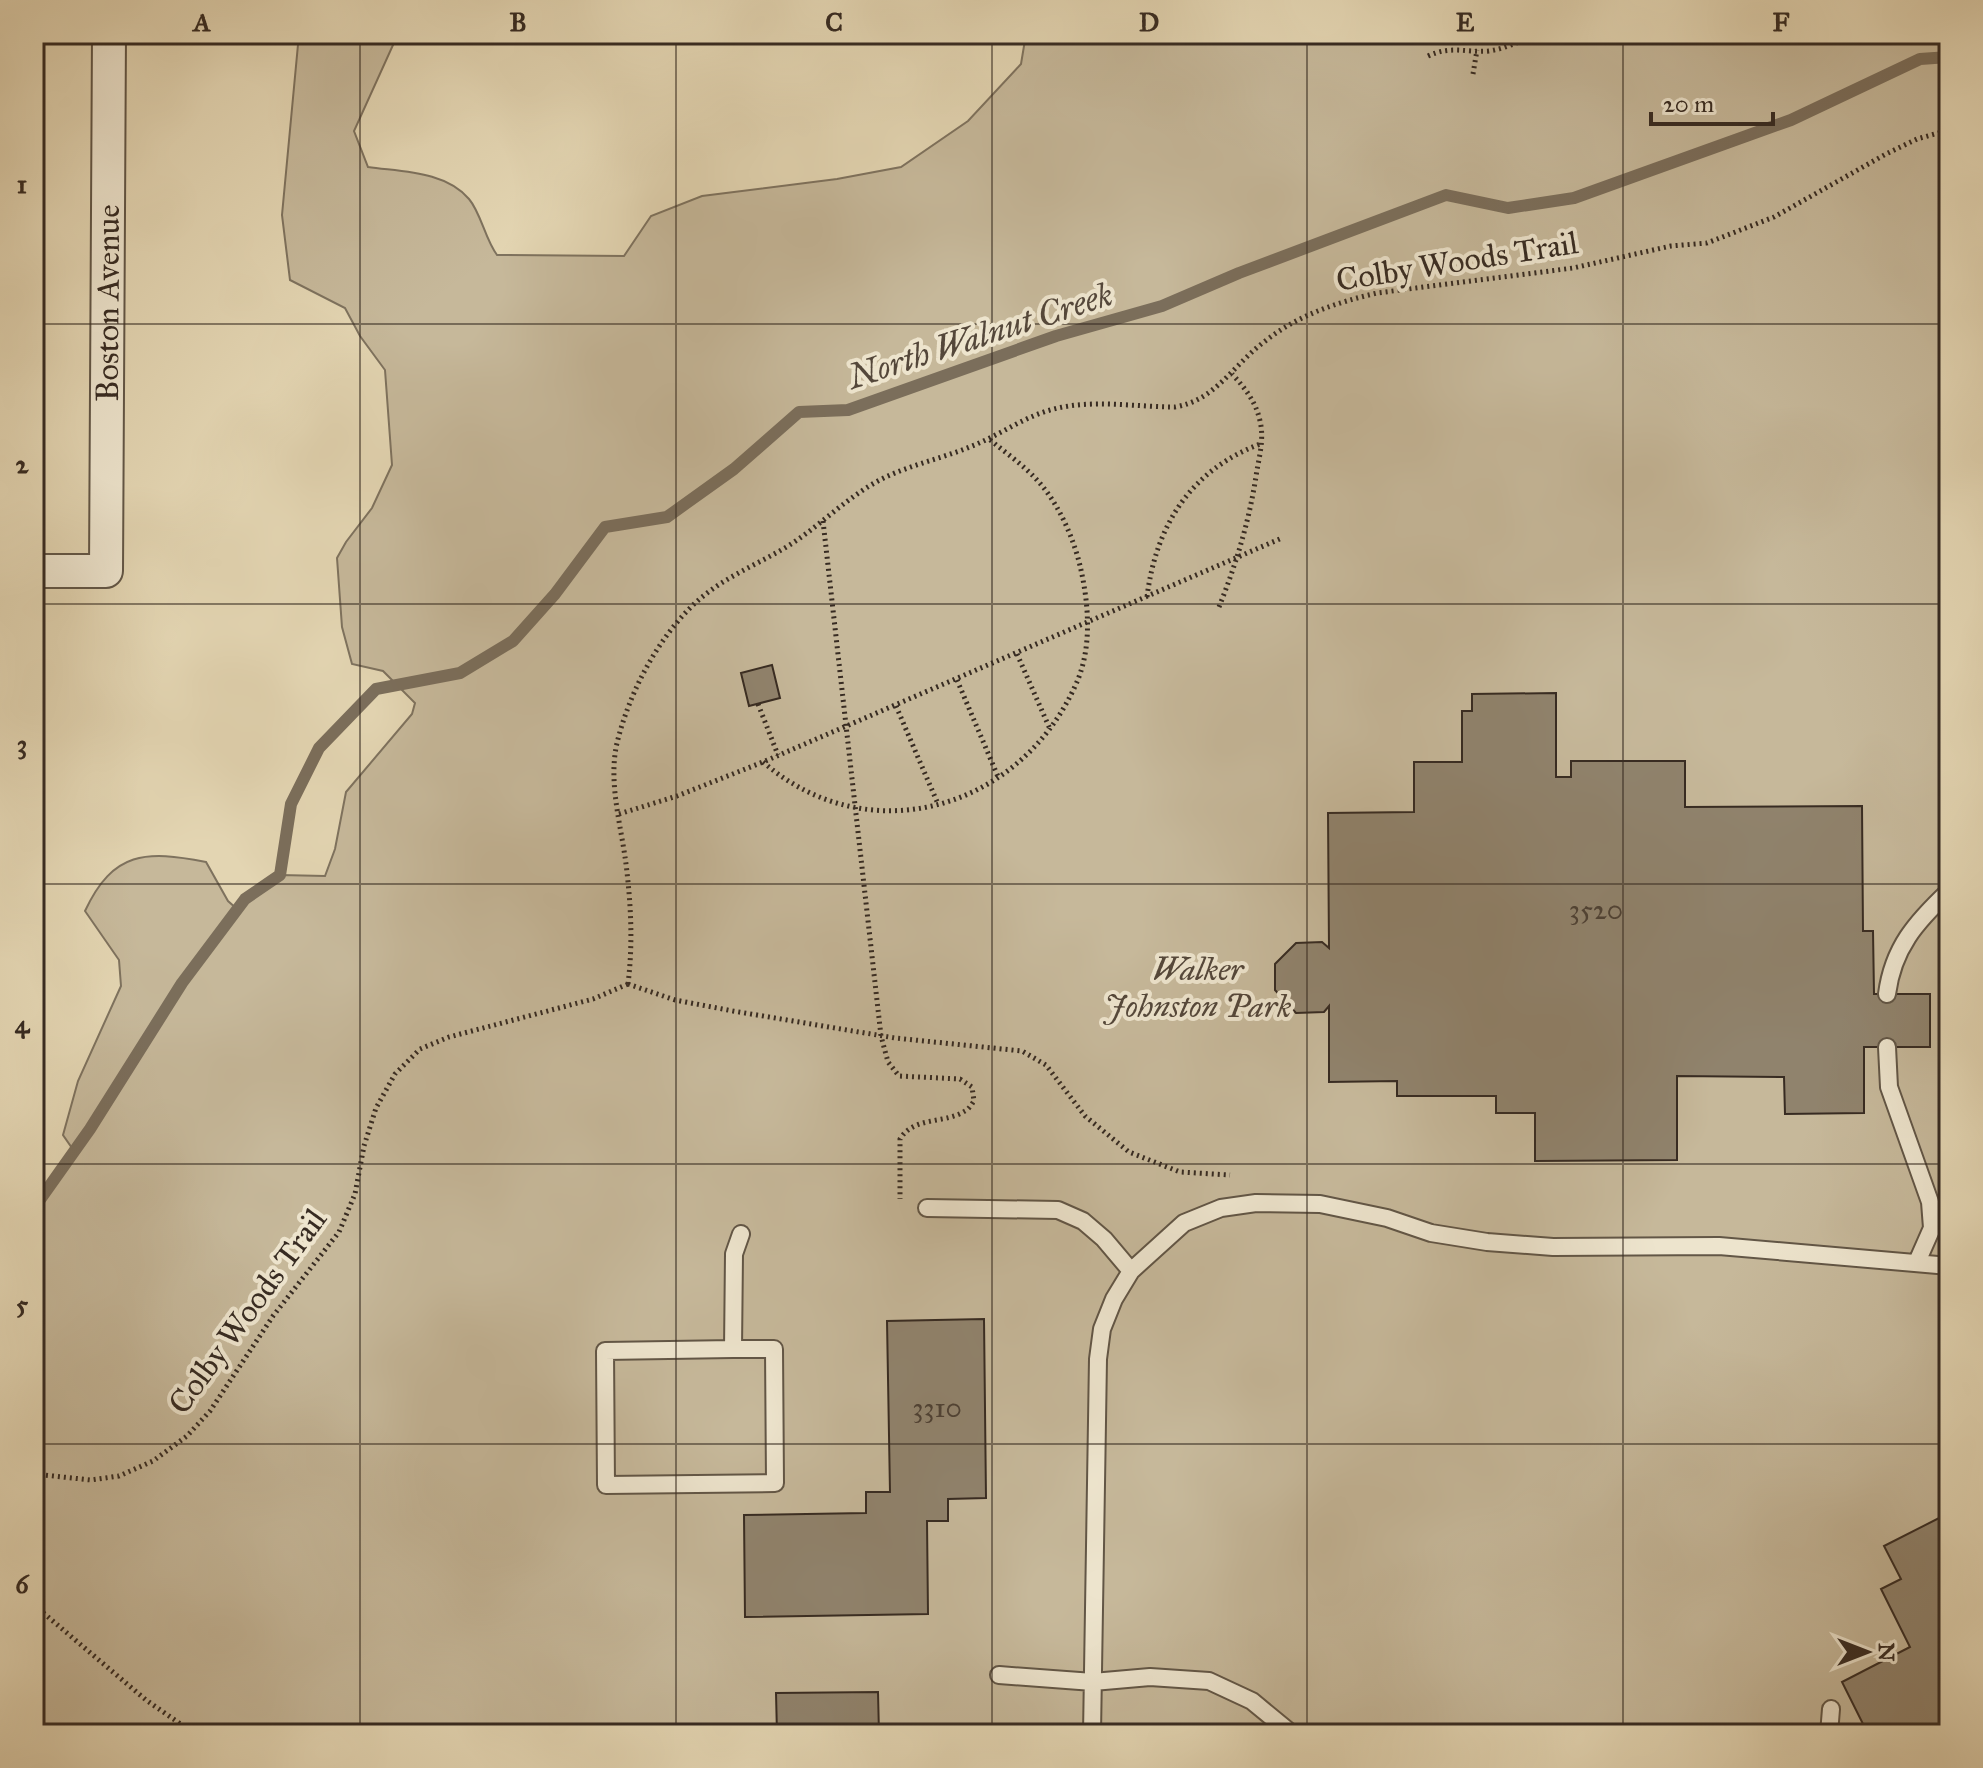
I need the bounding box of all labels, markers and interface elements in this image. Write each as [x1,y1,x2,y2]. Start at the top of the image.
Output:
text: A [191,6,211,38]
text: B [509,6,527,38]
text: C [825,6,843,38]
text: D [1139,6,1159,38]
text: E [1456,6,1475,38]
text: F [1773,6,1790,38]
scale bar [1651,76,1773,126]
text: 20 m [1663,89,1714,119]
text: 1 [17,168,27,200]
street label: Boston Avenue [88,204,128,402]
street label: Colby Woods Trail [1333,223,1581,300]
water label: North Walnut Creek [841,273,1118,398]
text: 2 [16,448,30,480]
text: 3 [17,728,27,760]
house number: 3520 [1569,892,1623,927]
park label: Walker Johnston Park [1103,950,1291,1026]
text: 4 [15,1008,31,1040]
street label: Colby Woods Trail [160,1201,335,1422]
text: 5 [16,1288,29,1320]
house number: 3310 [912,1390,962,1425]
text: 6 [15,1568,30,1600]
north arrow [1827,1612,1907,1692]
text: N [1873,1643,1900,1662]

